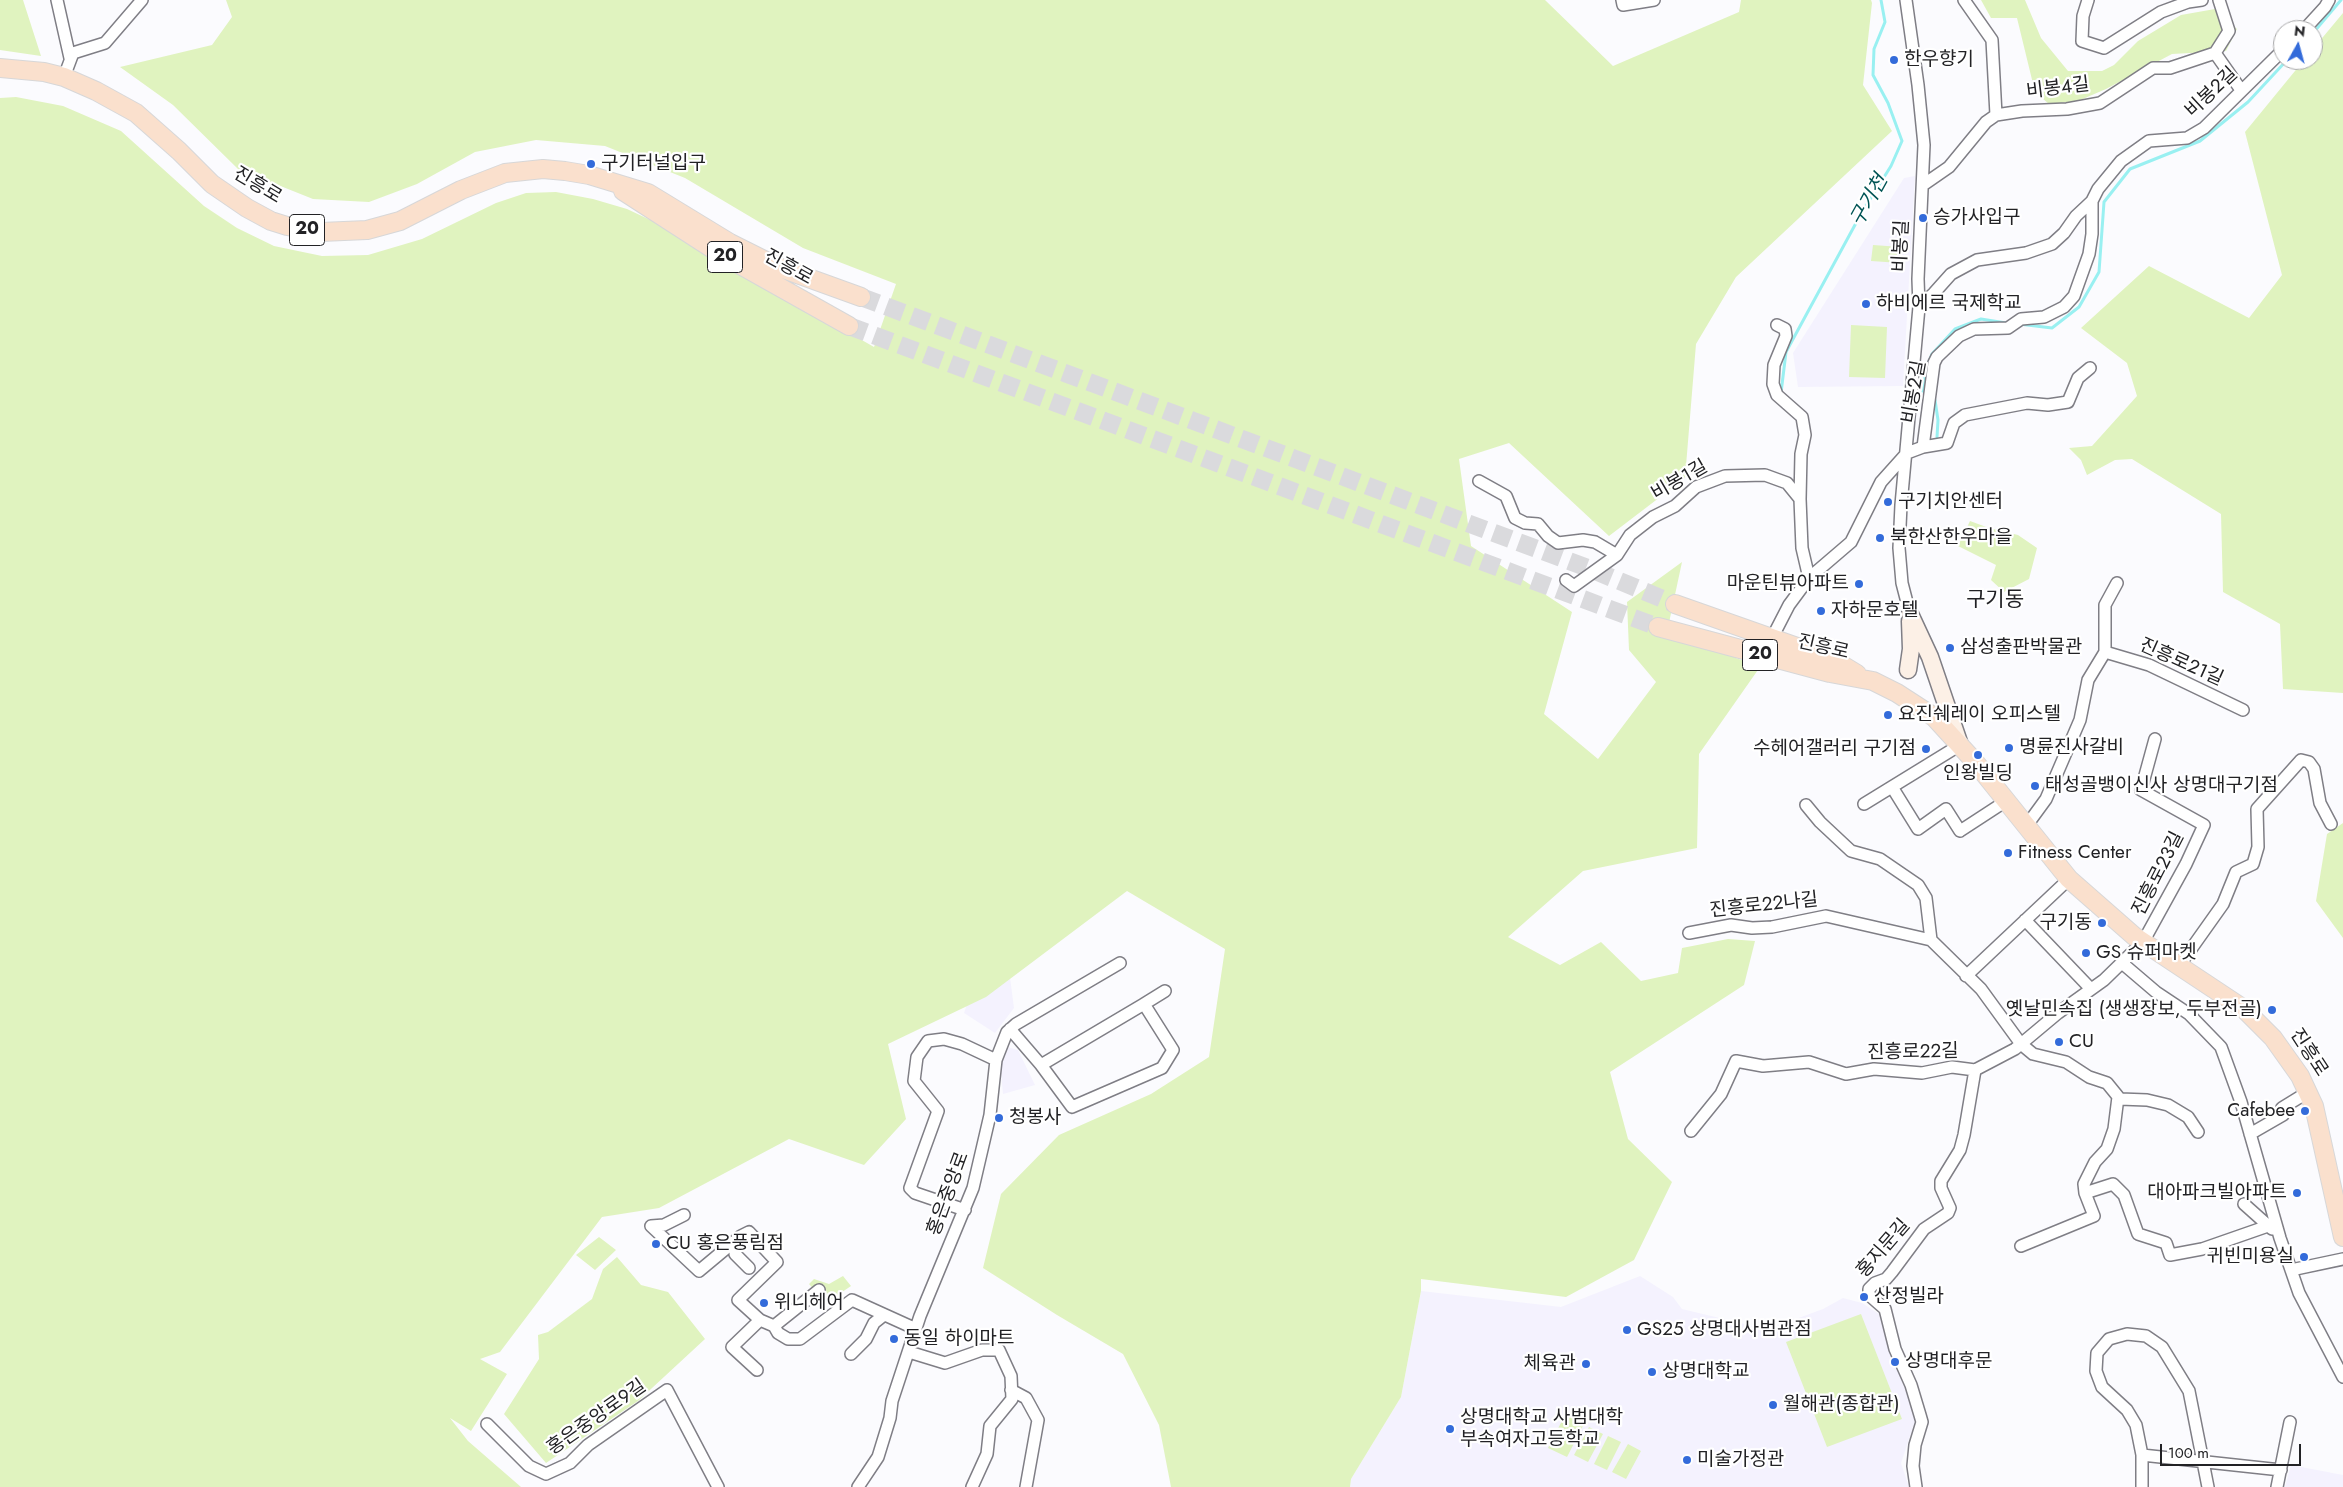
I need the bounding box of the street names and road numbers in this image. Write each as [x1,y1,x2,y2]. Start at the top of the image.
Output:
street label: 비봉2길 [2181,63,2243,123]
street label: 비봉4길 [2025,74,2091,104]
street label: 진흥로 [229,163,285,209]
road number: 20 [290,214,324,246]
street label: 비봉길 [1889,219,1915,273]
road number: 20 [708,242,742,272]
street label: 진흥로 [760,245,816,291]
street label: 비봉2길 [1898,359,1932,425]
street label: 비봉1길 [1648,456,1712,506]
street label: 진흥로 [1795,631,1851,665]
street label: 진흥로21길 [2136,634,2226,692]
road number: 20 [1742,640,1778,670]
street label: 진흥로23길 [2128,828,2190,920]
street label: 진흥로22나길 [1709,889,1819,923]
street label: 진흥로 [2284,1025,2332,1081]
street label: 진흥로22길 [1867,1041,1959,1065]
street label: 홍은중앙로 [923,1149,975,1239]
street label: 홍지문길 [1852,1215,1916,1283]
street label: 홍은중앙로9길 [543,1375,651,1461]

